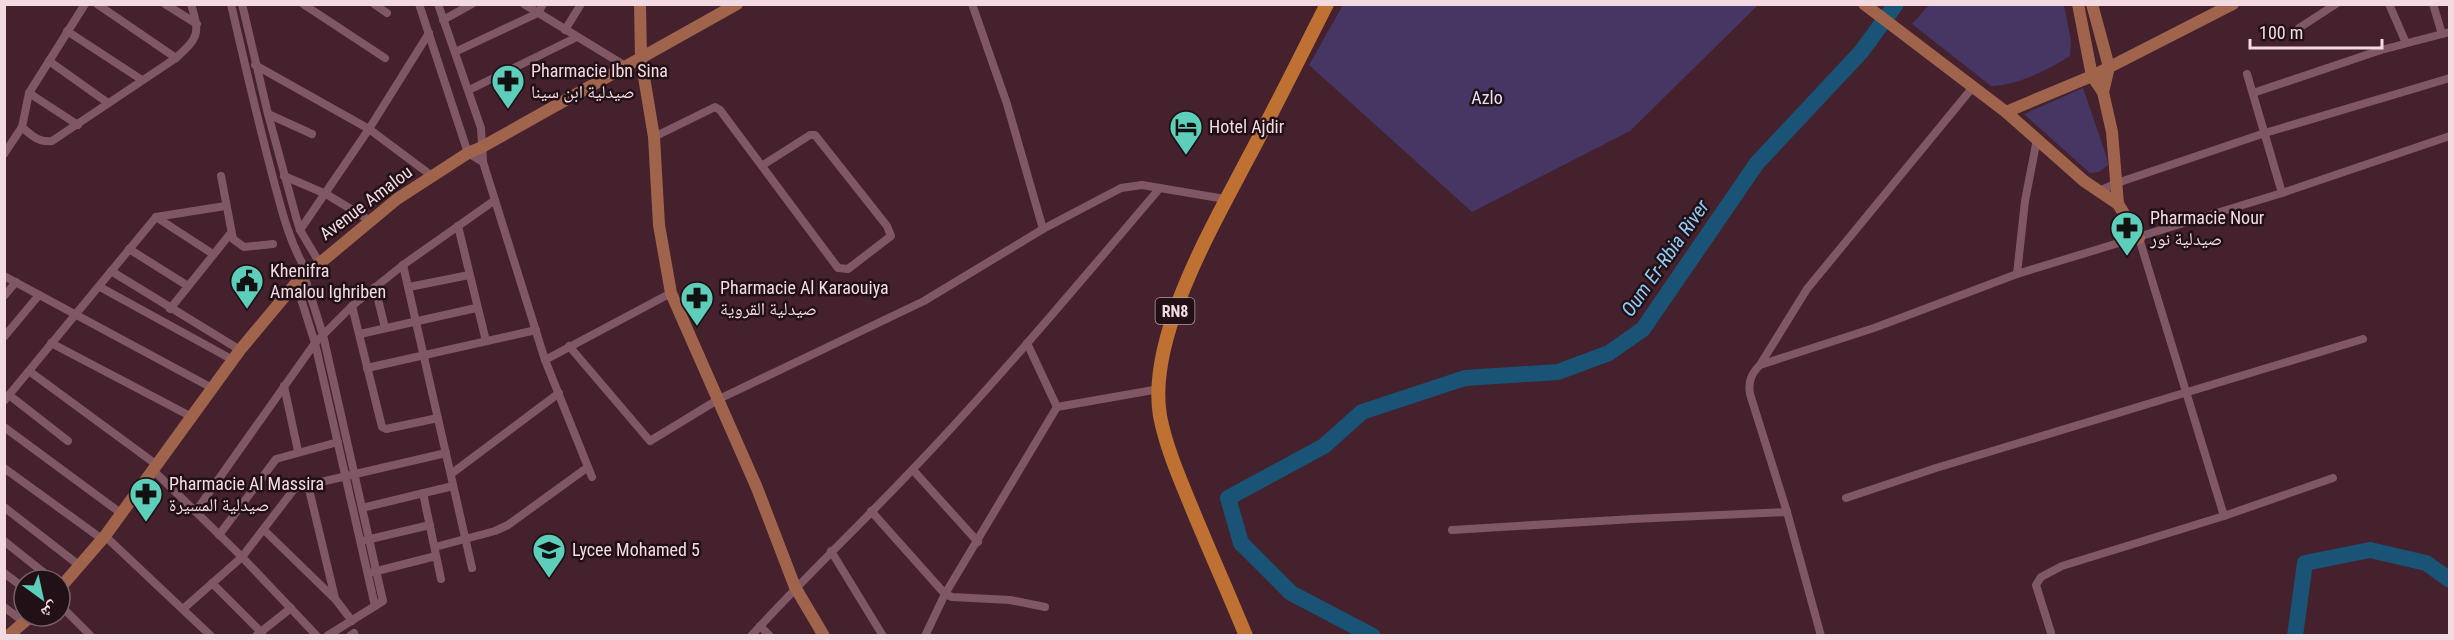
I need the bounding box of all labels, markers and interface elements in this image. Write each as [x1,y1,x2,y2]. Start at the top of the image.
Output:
scale bar [2250,12,2382,50]
text: 100 m [2259,22,2303,43]
place label: Pharmacie Ibn Sina صيدلية ابن سينا [531,60,668,103]
pharmacy icon: Pharmacie Ibn Sina صيدلية ابن سينا [490,63,526,110]
park label: Azlo [1471,87,1503,108]
hotel icon: Hotel Ajdir [1168,109,1204,156]
place label: Hotel Ajdir [1209,116,1285,137]
street label: Avenue Amalou [315,161,416,244]
water label: Oum Er-Rbia River [1616,194,1715,321]
place label: Pharmacie Nour صيدلية نور [2149,207,2265,249]
pharmacy icon: Pharmacie Nour صيدلية نور [2109,210,2145,257]
place label: Khenifra Amalou Ighriben [270,260,386,302]
public building icon: Khenifra Amalou Ighriben [229,263,265,310]
place label: Pharmacie Al Karaouiya صيدلية القروية [720,277,889,319]
pharmacy icon: Pharmacie Al Karaouiya صيدلية القروية [679,280,715,327]
road number: RN8 [1156,298,1194,324]
place label: Pharmacie Al Massira صيدلية المسيرة [169,473,324,515]
pharmacy icon: Pharmacie Al Massira صيدلية المسيرة [128,476,164,523]
school or university icon: Lycee Mohamed 5 [531,532,567,579]
place label: Lycee Mohamed 5 [572,539,700,560]
north arrow [12,568,72,628]
text: ش [38,598,62,623]

